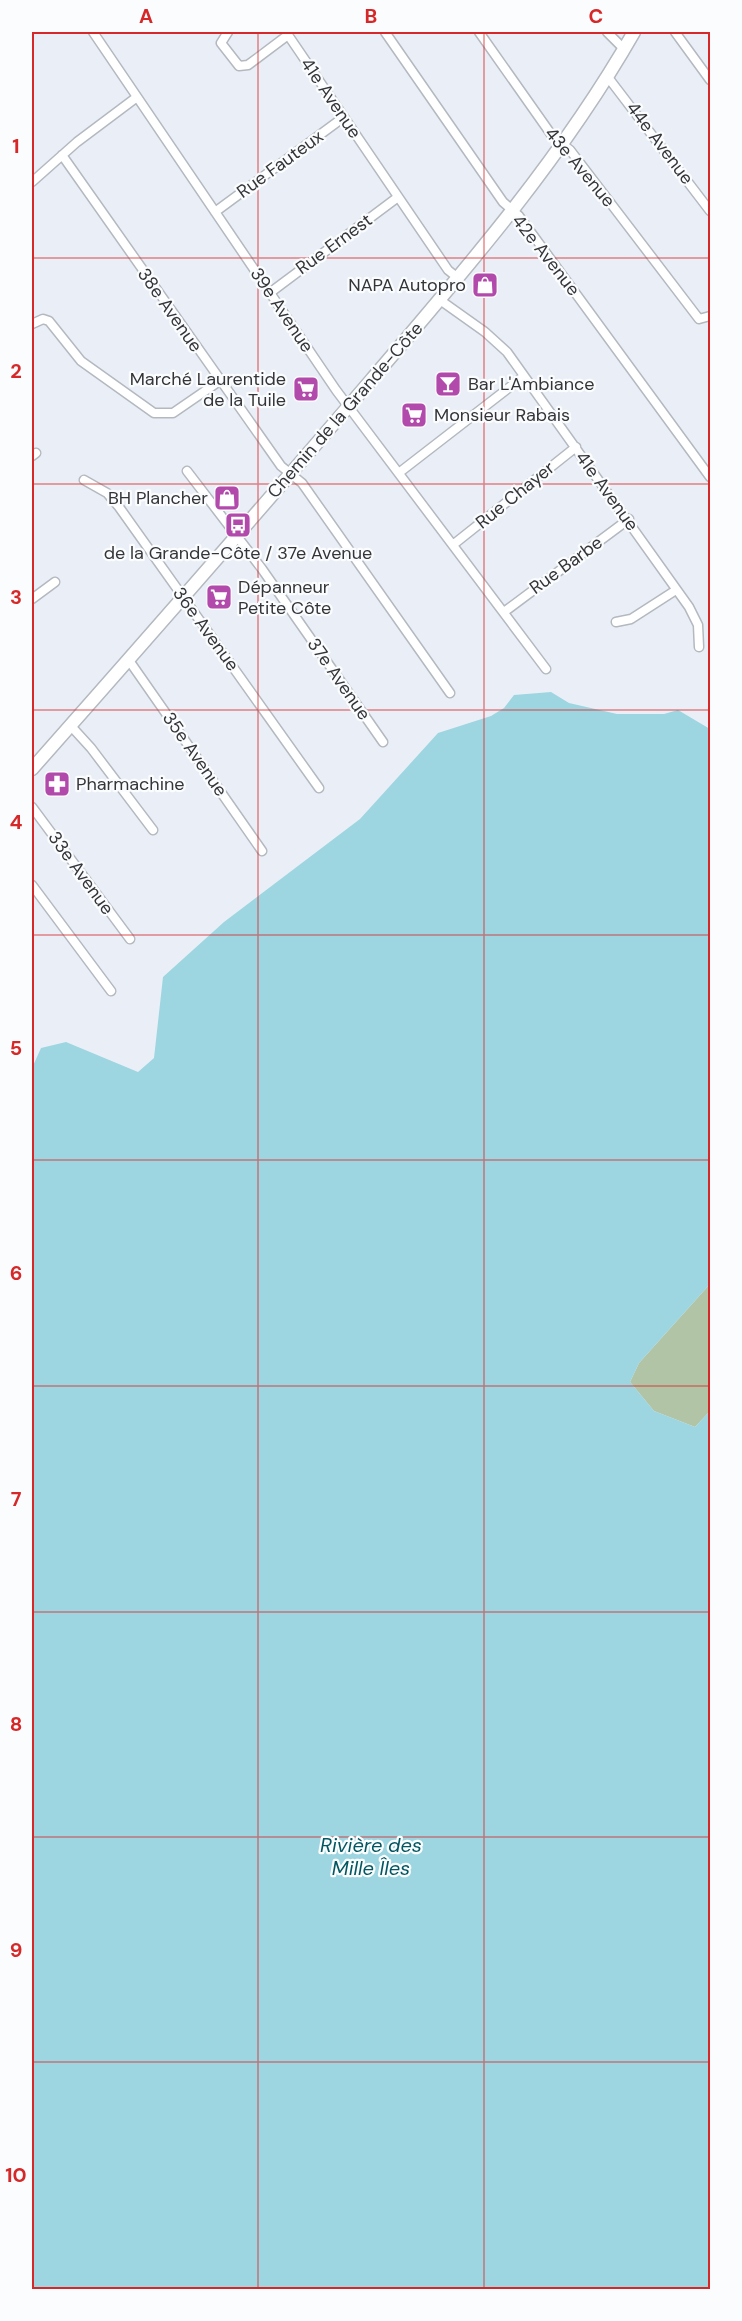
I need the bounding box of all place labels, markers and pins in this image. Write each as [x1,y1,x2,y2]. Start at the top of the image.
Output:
shop icon: NAPA Autopro [470,270,500,300]
place label: NAPA Autopro [348,273,466,297]
place label: Marché Laurentide de la Tuile [130,367,286,412]
bar icon: Bar L'Ambiance [433,369,463,399]
place label: Bar L'Ambiance [468,372,595,396]
supermarket icon: Marché Laurentide de la Tuile [291,374,321,404]
supermarket icon: Monsieur Rabais [399,400,429,430]
place label: Monsieur Rabais [434,403,570,427]
shop icon: BH Plancher [212,483,242,513]
place label: BH Plancher [108,486,208,510]
bus stop icon: de la Grande-Côte / 37e Avenue [223,510,253,540]
place label: de la Grande-Côte / 37e Avenue [104,541,372,565]
place label: Dépanneur Petite Côte [238,575,331,620]
supermarket icon: Dépanneur Petite Côte [204,582,234,612]
pharmacy icon: Pharmachine [42,769,72,799]
place label: Pharmachine [76,772,185,796]

